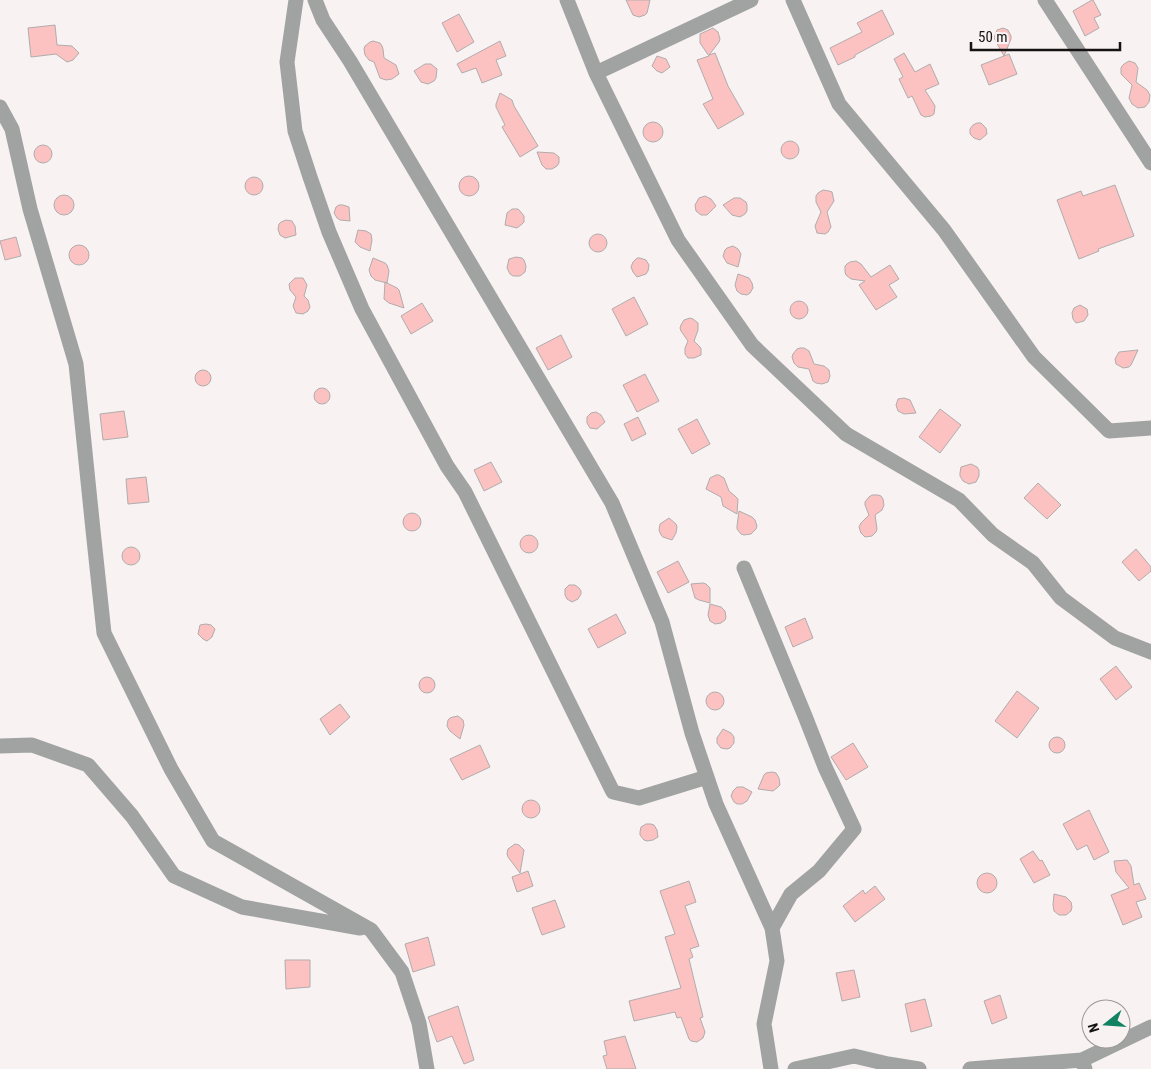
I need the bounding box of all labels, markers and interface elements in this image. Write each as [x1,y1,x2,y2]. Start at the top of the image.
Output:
scale bar [971,20,1120,52]
text: 50 m [978,28,1008,46]
north arrow [1081,999,1131,1049]
text: N [1085,1021,1102,1034]

